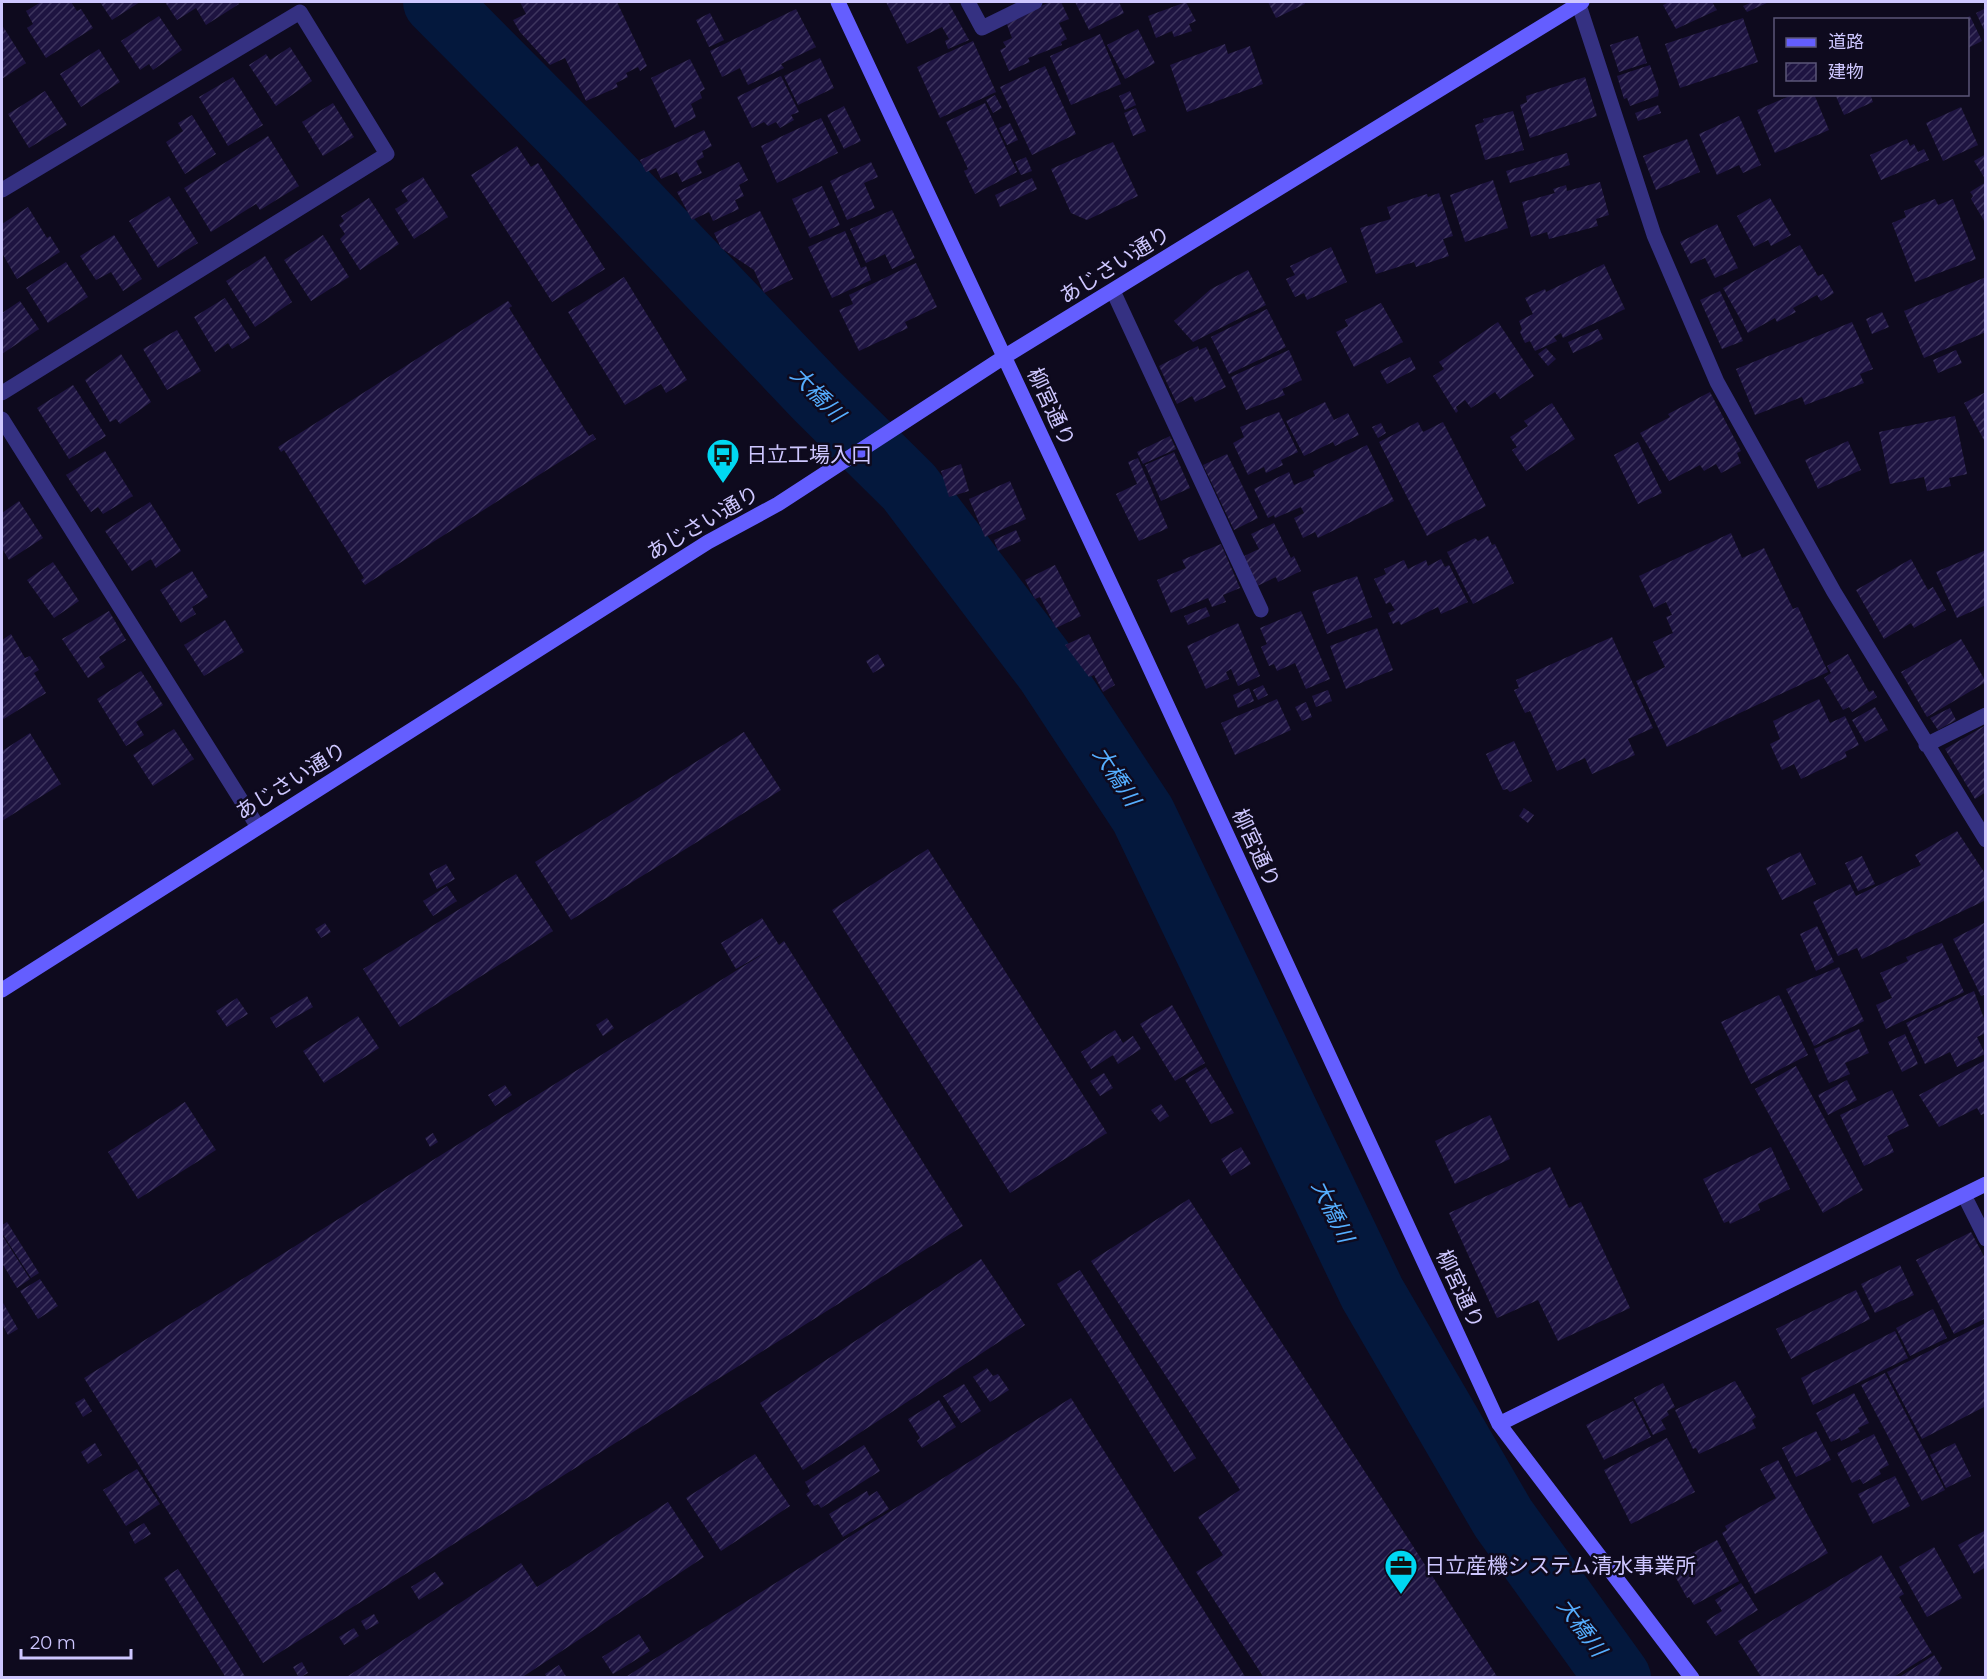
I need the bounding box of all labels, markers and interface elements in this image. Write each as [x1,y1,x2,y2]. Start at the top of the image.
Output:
legend [1774,18,1969,96]
text: 道路 [1828,31,1864,53]
text: 建物 [1828,61,1864,83]
street label: あじさい通り [1055,221,1175,309]
water label: 大橋川 [785,361,852,429]
street label: 柳宮通り [1022,363,1081,450]
bus stop icon: 日立工場入口 [705,437,741,484]
place label: 日立工場入口 [746,442,872,467]
street label: あじさい通り [642,480,764,565]
street label: あじさい通り [231,737,351,825]
water label: 大橋川 [1087,741,1147,813]
street label: 柳宮通り [1227,804,1286,891]
water label: 大橋川 [1306,1176,1360,1249]
street label: 柳宮通り [1431,1245,1490,1332]
office icon: 日立産機システム清水事業所 [1383,1548,1419,1595]
place label: 日立産機システム清水事業所 [1424,1553,1696,1578]
water label: 大橋川 [1551,1593,1613,1664]
scale bar [21,1622,130,1660]
text: 20 m [30,1632,76,1654]

